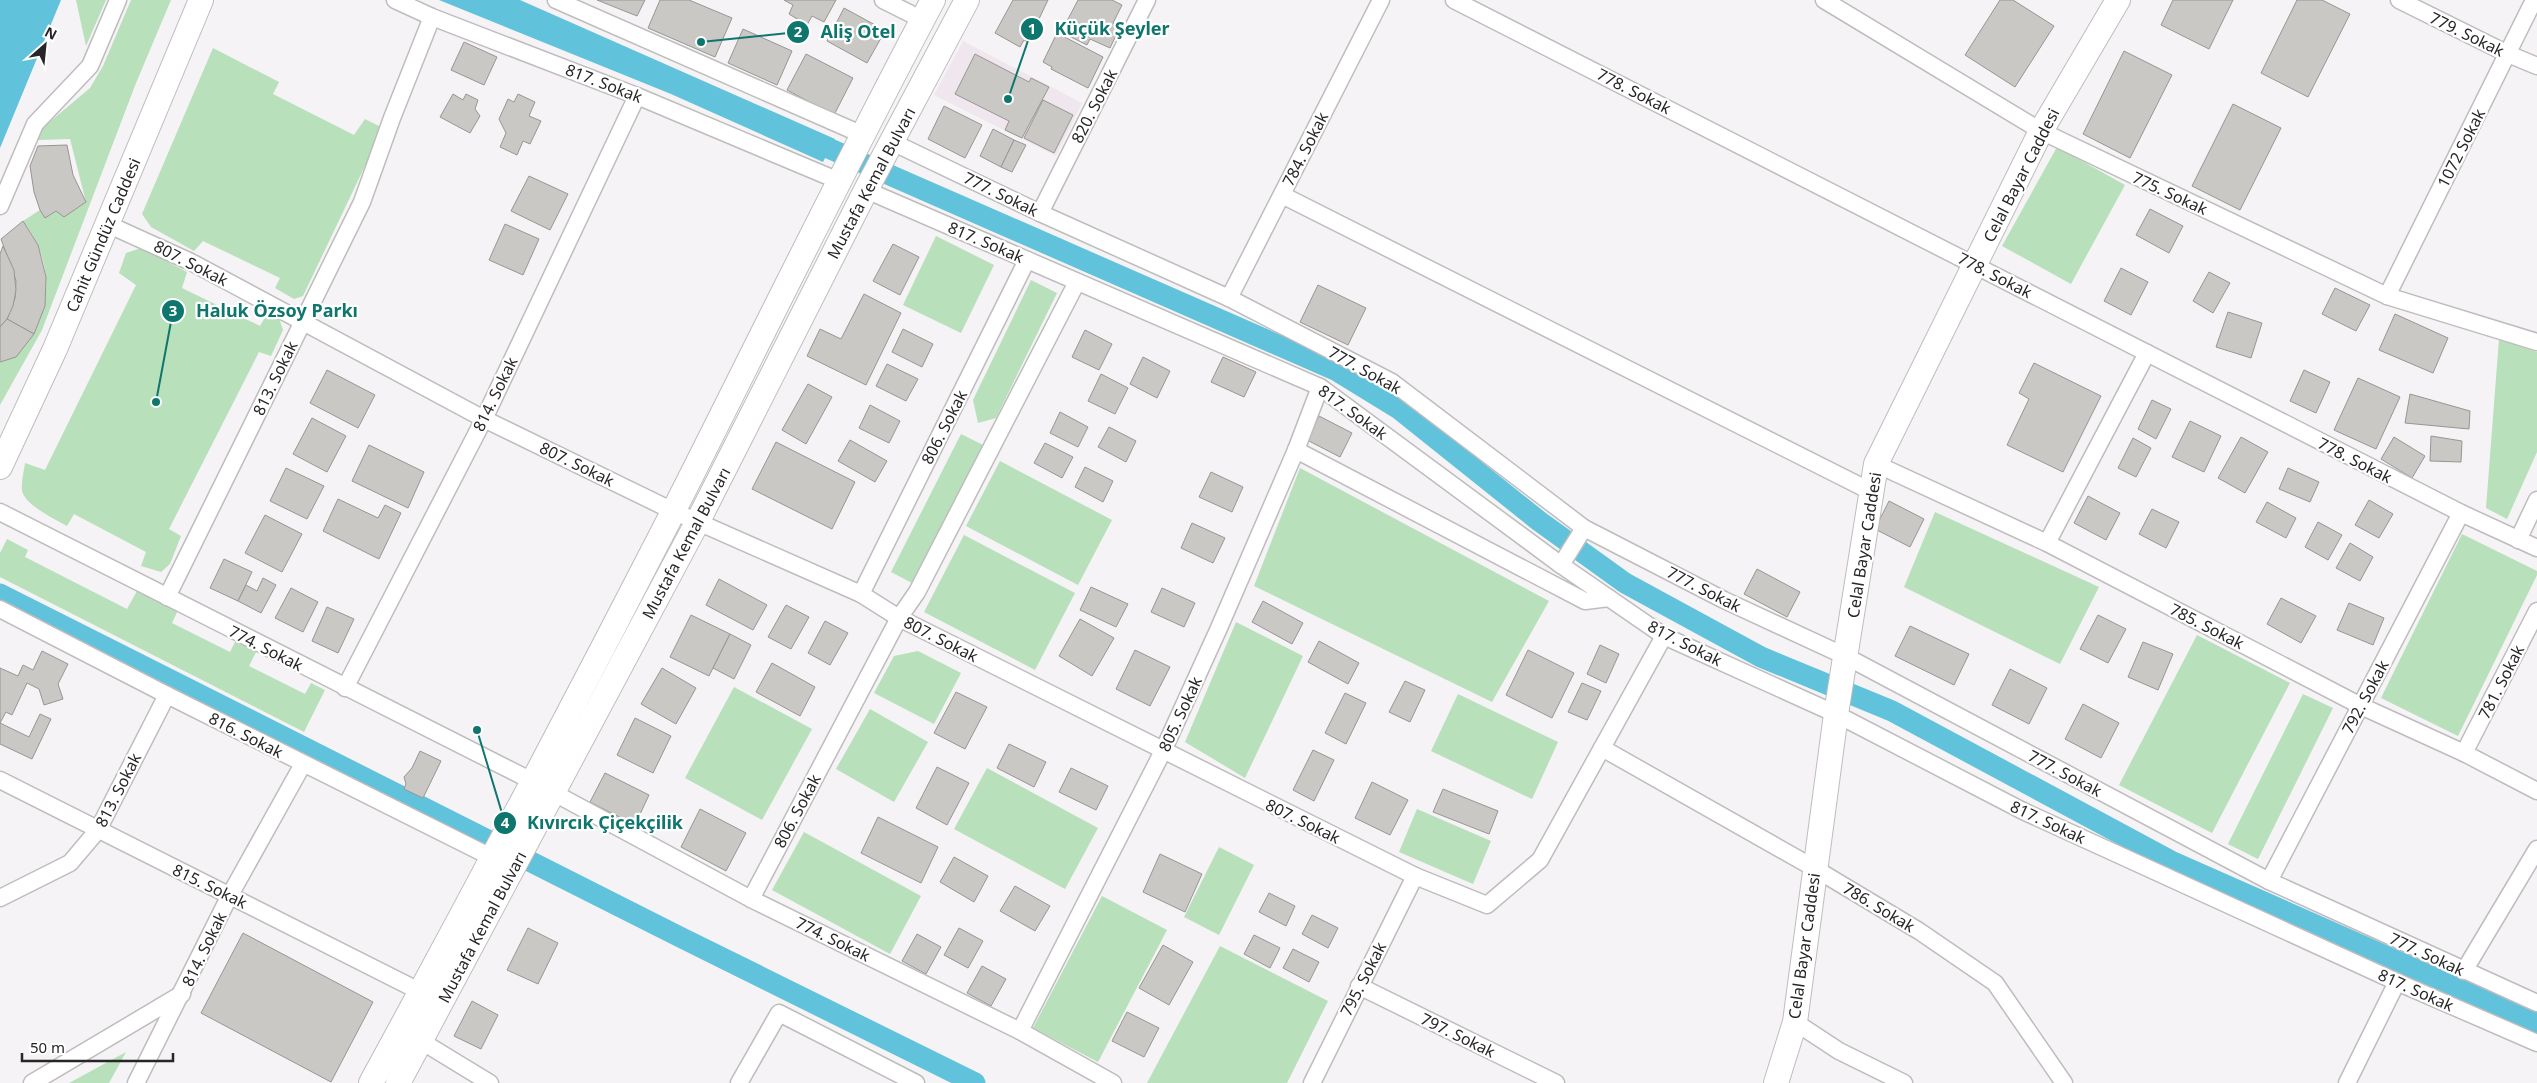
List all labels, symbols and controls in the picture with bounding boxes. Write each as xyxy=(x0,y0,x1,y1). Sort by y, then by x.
street label: 779. Sokak xyxy=(2426,6,2508,62)
callout: Küçük Şeyler xyxy=(1020,12,1180,45)
callout: Aliş Otel xyxy=(785,15,905,48)
text: Küçük Şeyler xyxy=(1054,16,1170,40)
text: 1 xyxy=(1028,18,1036,38)
text: Aliş Otel xyxy=(820,19,896,43)
north arrow xyxy=(20,20,70,70)
text: 2 xyxy=(794,21,803,41)
text: N xyxy=(42,22,61,44)
street label: 817. Sokak xyxy=(563,58,646,108)
street label: 778. Sokak xyxy=(1593,63,1675,119)
street label: 820. Sokak xyxy=(1066,65,1122,147)
street label: Mustafa Kemal Bulvarı xyxy=(822,103,920,263)
street label: Celal Bayar Caddesi xyxy=(1978,104,2064,246)
street label: 1072 Sokak xyxy=(2432,105,2490,191)
street label: 784. Sokak xyxy=(1277,108,1333,190)
street label: Cahit Gündüz Caddesi xyxy=(61,155,145,315)
street label: 777. Sokak xyxy=(960,166,1042,222)
street label: 775. Sokak xyxy=(2129,166,2212,220)
street label: 817. Sokak xyxy=(945,216,1028,268)
street label: 807. Sokak xyxy=(150,235,232,291)
street label: 778. Sokak xyxy=(1954,247,2036,303)
callout: Haluk Özsoy Parkı xyxy=(161,294,368,327)
text: Haluk Özsoy Parkı xyxy=(196,298,358,322)
text: 3 xyxy=(169,300,177,320)
street label: 813. Sokak xyxy=(247,337,303,419)
street label: 777. Sokak xyxy=(1324,341,1406,399)
street label: 814. Sokak xyxy=(467,353,523,435)
street label: 817. Sokak xyxy=(1314,379,1392,445)
street label: 806. Sokak xyxy=(916,386,972,468)
street label: 778. Sokak xyxy=(2314,432,2396,488)
street label: 807. Sokak xyxy=(536,436,618,492)
street label: Mustafa Kemal Bulvarı xyxy=(637,463,735,623)
street label: Celal Bayar Caddesi xyxy=(1842,470,1886,620)
street label: 777. Sokak xyxy=(1663,561,1745,617)
street label: 785. Sokak xyxy=(2166,598,2248,654)
street label: 807. Sokak xyxy=(900,611,982,667)
street label: 817. Sokak xyxy=(1644,615,1726,671)
street label: 774. Sokak xyxy=(225,620,307,676)
street label: 781. Sokak xyxy=(2473,641,2529,723)
street label: 792. Sokak xyxy=(2336,656,2394,738)
street label: 805. Sokak xyxy=(1153,672,1207,755)
street label: 816. Sokak xyxy=(205,707,287,763)
street label: 777. Sokak xyxy=(2024,744,2106,802)
street label: 813. Sokak xyxy=(90,749,146,831)
street label: 806. Sokak xyxy=(768,770,826,852)
street label: 807. Sokak xyxy=(1262,793,1344,849)
street label: 817. Sokak xyxy=(2007,795,2090,849)
callout: Kıvırcık Çiçekçilik xyxy=(492,806,693,839)
text: Kıvırcık Çiçekçilik xyxy=(527,810,684,834)
text: 4 xyxy=(501,812,510,832)
street label: Mustafa Kemal Bulvarı xyxy=(433,847,531,1007)
street label: 815. Sokak xyxy=(169,858,251,914)
street label: Celal Bayar Caddesi xyxy=(1783,871,1825,1021)
street label: 786. Sokak xyxy=(1839,877,1920,937)
street label: 814. Sokak xyxy=(176,908,232,990)
street label: 774. Sokak xyxy=(792,911,874,967)
street label: 777. Sokak xyxy=(2386,927,2469,981)
street label: 795. Sokak xyxy=(1335,938,1391,1020)
street label: 817. Sokak xyxy=(2375,964,2458,1017)
street label: 797. Sokak xyxy=(1417,1007,1499,1063)
scale bar xyxy=(22,1030,174,1062)
text: 50 m xyxy=(30,1037,65,1057)

